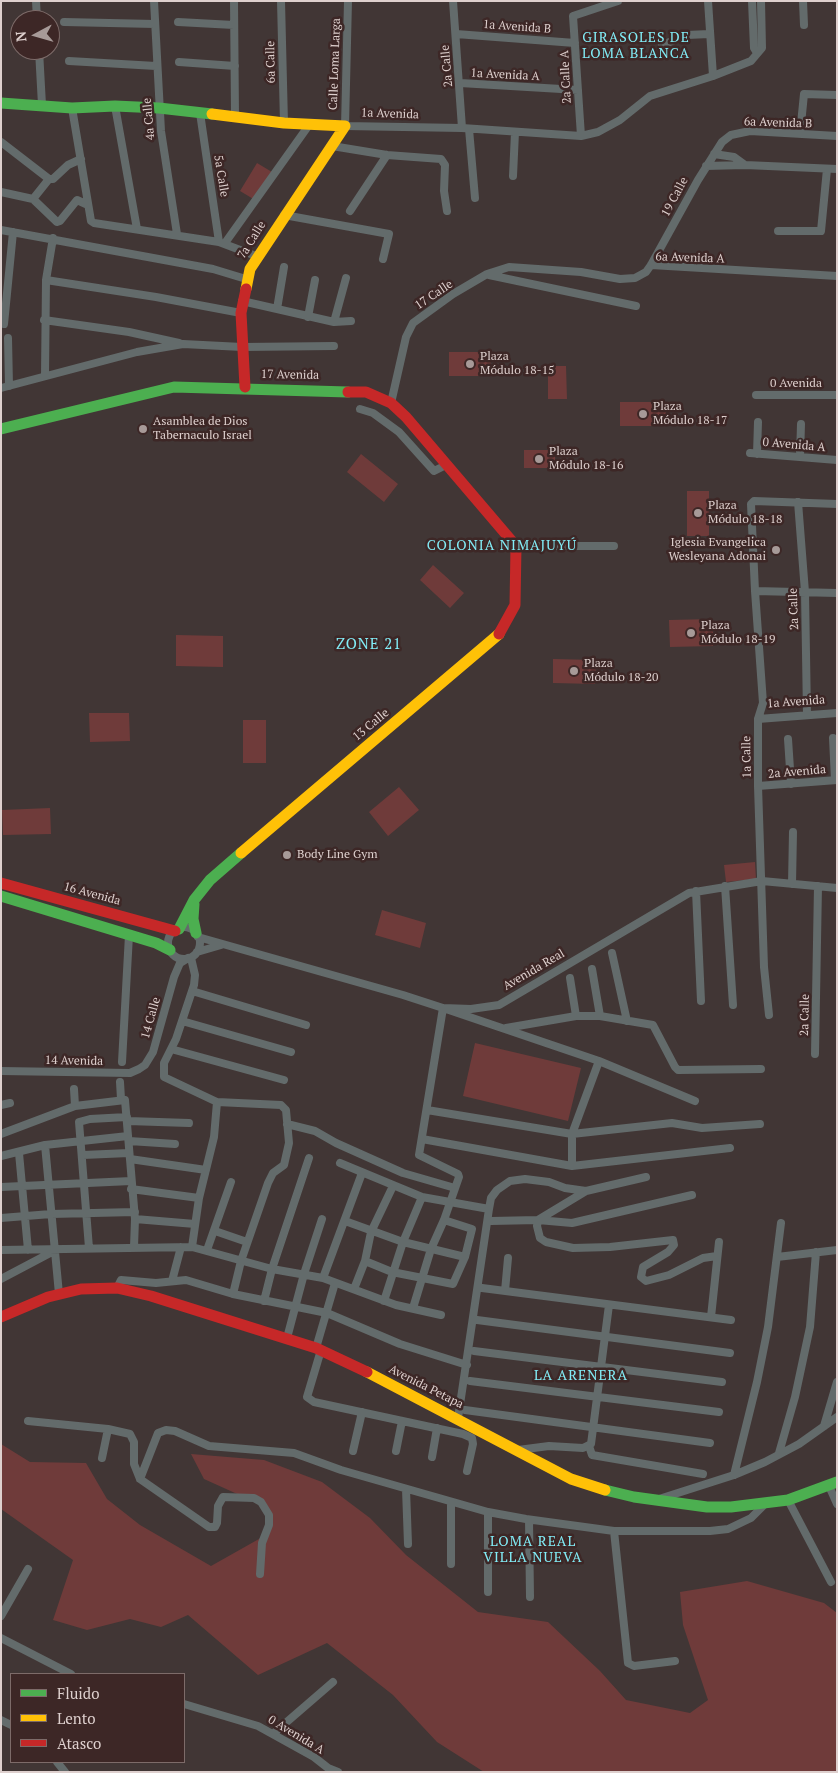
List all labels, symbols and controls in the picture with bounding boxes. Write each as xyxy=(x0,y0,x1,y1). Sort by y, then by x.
north arrow xyxy=(10,10,60,60)
street label: 1a Avenida B xyxy=(482,17,552,37)
street label: Calle Loma Larga xyxy=(326,18,344,110)
text: N xyxy=(11,30,31,43)
district label: GIRASOLES DE LOMA BLANCA xyxy=(581,30,691,62)
street label: 6a Calle xyxy=(263,41,279,83)
street label: 2a Calle xyxy=(438,44,456,88)
street label: 2a Calle A xyxy=(557,50,575,104)
street label: 1a Avenida A xyxy=(470,66,540,84)
street label: 4a Calle xyxy=(140,97,158,141)
street label: 1a Avenida xyxy=(361,106,419,122)
street label: 6a Avenida B xyxy=(744,115,812,131)
street label: 5a Calle xyxy=(211,154,231,198)
street label: 19 Calle xyxy=(659,175,691,219)
street label: 7a Calle xyxy=(235,218,269,262)
street label: 6a Avenida A xyxy=(655,250,725,266)
street label: 17 Calle xyxy=(412,277,456,313)
place label: Plaza Módulo 18-15 xyxy=(480,350,554,378)
marker: Plaza Módulo 18-15 xyxy=(464,358,476,370)
street label: 17 Avenida xyxy=(261,367,319,383)
street label: 0 Avenida xyxy=(770,377,822,391)
place label: Plaza Módulo 18-17 xyxy=(653,400,727,428)
marker: Plaza Módulo 18-17 xyxy=(637,408,649,420)
place label: Asamblea de Dios Tabernaculo Israel xyxy=(153,415,252,443)
marker: Asamblea de Dios Tabernaculo Israel xyxy=(137,423,149,435)
street label: 0 Avenida A xyxy=(762,435,826,455)
place label: Plaza Módulo 18-16 xyxy=(549,445,623,473)
marker: Plaza Módulo 18-16 xyxy=(533,453,545,465)
place label: Plaza Módulo 18-18 xyxy=(708,499,782,527)
marker: Plaza Módulo 18-18 xyxy=(692,507,704,519)
place label: Iglesia Evangelica Wesleyana Adonai xyxy=(668,536,766,564)
district label: COLONIA NIMAJUYÚ xyxy=(425,538,579,554)
marker: Iglesia Evangelica Wesleyana Adonai xyxy=(770,544,782,556)
street label: 2a Calle xyxy=(786,588,802,630)
place label: Plaza Módulo 18-19 xyxy=(701,619,775,647)
marker: Plaza Módulo 18-19 xyxy=(685,627,697,639)
district label: ZONE 21 xyxy=(335,636,403,654)
place label: Plaza Módulo 18-20 xyxy=(584,657,658,685)
marker: Plaza Módulo 18-20 xyxy=(568,665,580,677)
street label: 1a Avenida xyxy=(767,693,825,711)
street label: 13 Calle xyxy=(350,706,392,744)
street label: 1a Calle xyxy=(739,736,755,778)
street label: 2a Avenida xyxy=(767,762,827,782)
place label: Body Line Gym xyxy=(297,848,378,862)
marker: Body Line Gym xyxy=(281,849,293,861)
street label: 16 Avenida xyxy=(62,879,122,909)
street label: Avenida Real xyxy=(501,947,567,993)
street label: 2a Calle xyxy=(797,994,813,1036)
street label: 14 Calle xyxy=(138,995,164,1041)
street label: 14 Avenida xyxy=(45,1053,103,1069)
street label: Avenida Petapa xyxy=(386,1362,466,1412)
district label: LA ARENERA xyxy=(533,1368,629,1384)
district label: LOMA REAL VILLA NUEVA xyxy=(482,1534,584,1566)
legend xyxy=(10,1673,185,1763)
text: Fluido xyxy=(57,1683,99,1703)
text: Lento xyxy=(57,1708,96,1728)
street label: 0 Avenida A xyxy=(265,1713,327,1757)
text: Atasco xyxy=(57,1733,101,1753)

